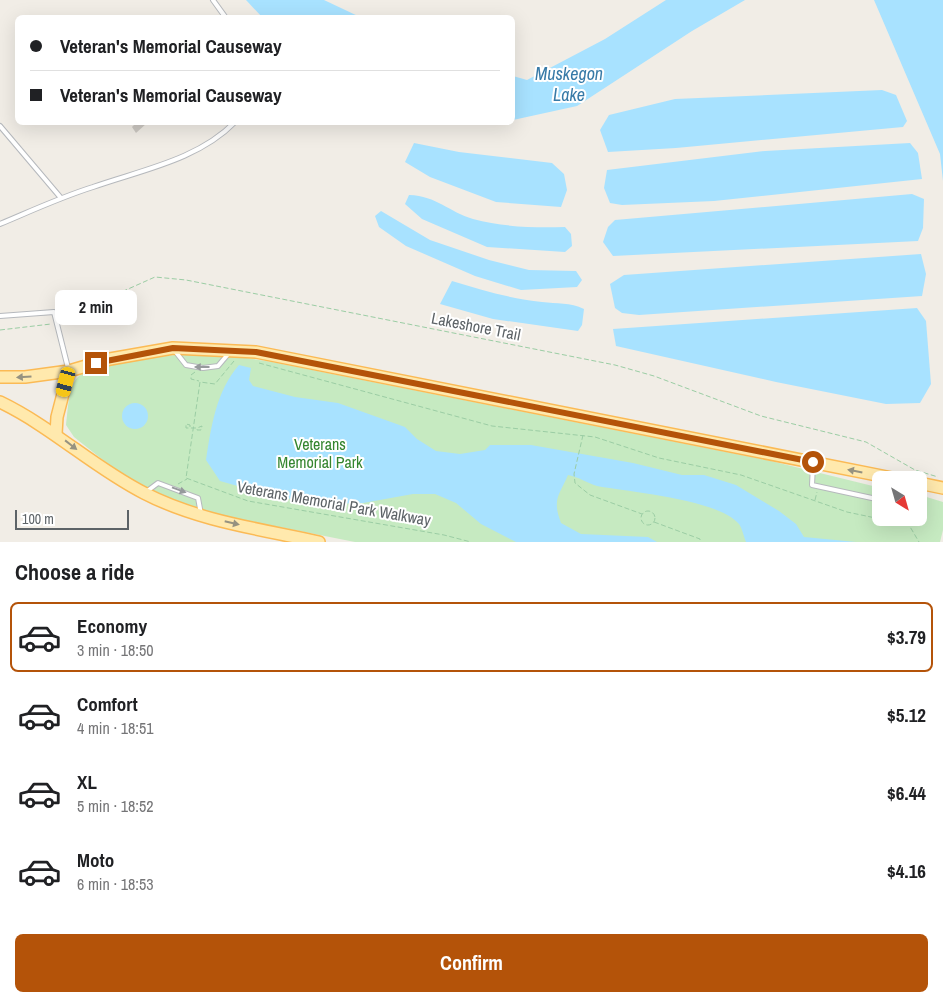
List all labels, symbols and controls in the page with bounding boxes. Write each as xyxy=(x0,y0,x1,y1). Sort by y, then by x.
text: Veteran's Memorial Causeway xyxy=(60,33,282,59)
water label: Muskegon Lake xyxy=(535,61,603,107)
text: Veteran's Memorial Causeway xyxy=(60,82,282,108)
callout: 2 min xyxy=(55,290,137,326)
text: 2 min xyxy=(79,296,113,318)
street label: Lakeshore Trail xyxy=(430,307,523,345)
route end xyxy=(85,352,107,374)
one-way arrow xyxy=(194,363,210,371)
car xyxy=(54,366,77,398)
one-way arrow xyxy=(16,373,32,381)
park label: Veterans Memorial Park xyxy=(277,433,363,473)
one-way arrow xyxy=(64,440,77,451)
route start xyxy=(802,451,824,473)
one-way arrow xyxy=(846,466,862,474)
north arrow xyxy=(872,471,928,526)
map controls xyxy=(872,471,927,526)
street label: Veterans Memorial Park Walkway xyxy=(235,475,433,531)
one-way arrow xyxy=(172,486,187,494)
scale bar xyxy=(15,507,129,530)
text: 100 m xyxy=(22,510,54,528)
one-way arrow xyxy=(224,519,239,527)
text: Choose a ride xyxy=(15,557,134,587)
text: Economy xyxy=(77,613,147,639)
icon: car xyxy=(17,615,62,660)
text: $3.79 xyxy=(887,624,926,650)
text: 3 min · 18:50 xyxy=(77,639,154,661)
text: Comfort xyxy=(77,691,138,717)
icon: car xyxy=(17,693,62,738)
text: $5.12 xyxy=(887,702,926,728)
text: 4 min · 18:51 xyxy=(77,717,154,739)
text: XL xyxy=(77,769,97,795)
icon: car xyxy=(17,771,62,816)
text: $6.44 xyxy=(887,780,926,806)
text: 5 min · 18:52 xyxy=(77,795,154,817)
text: Moto xyxy=(77,847,114,873)
icon: car xyxy=(17,849,62,894)
text: $4.16 xyxy=(887,858,926,884)
text: 6 min · 18:53 xyxy=(77,873,154,895)
button: Confirm xyxy=(15,934,928,992)

